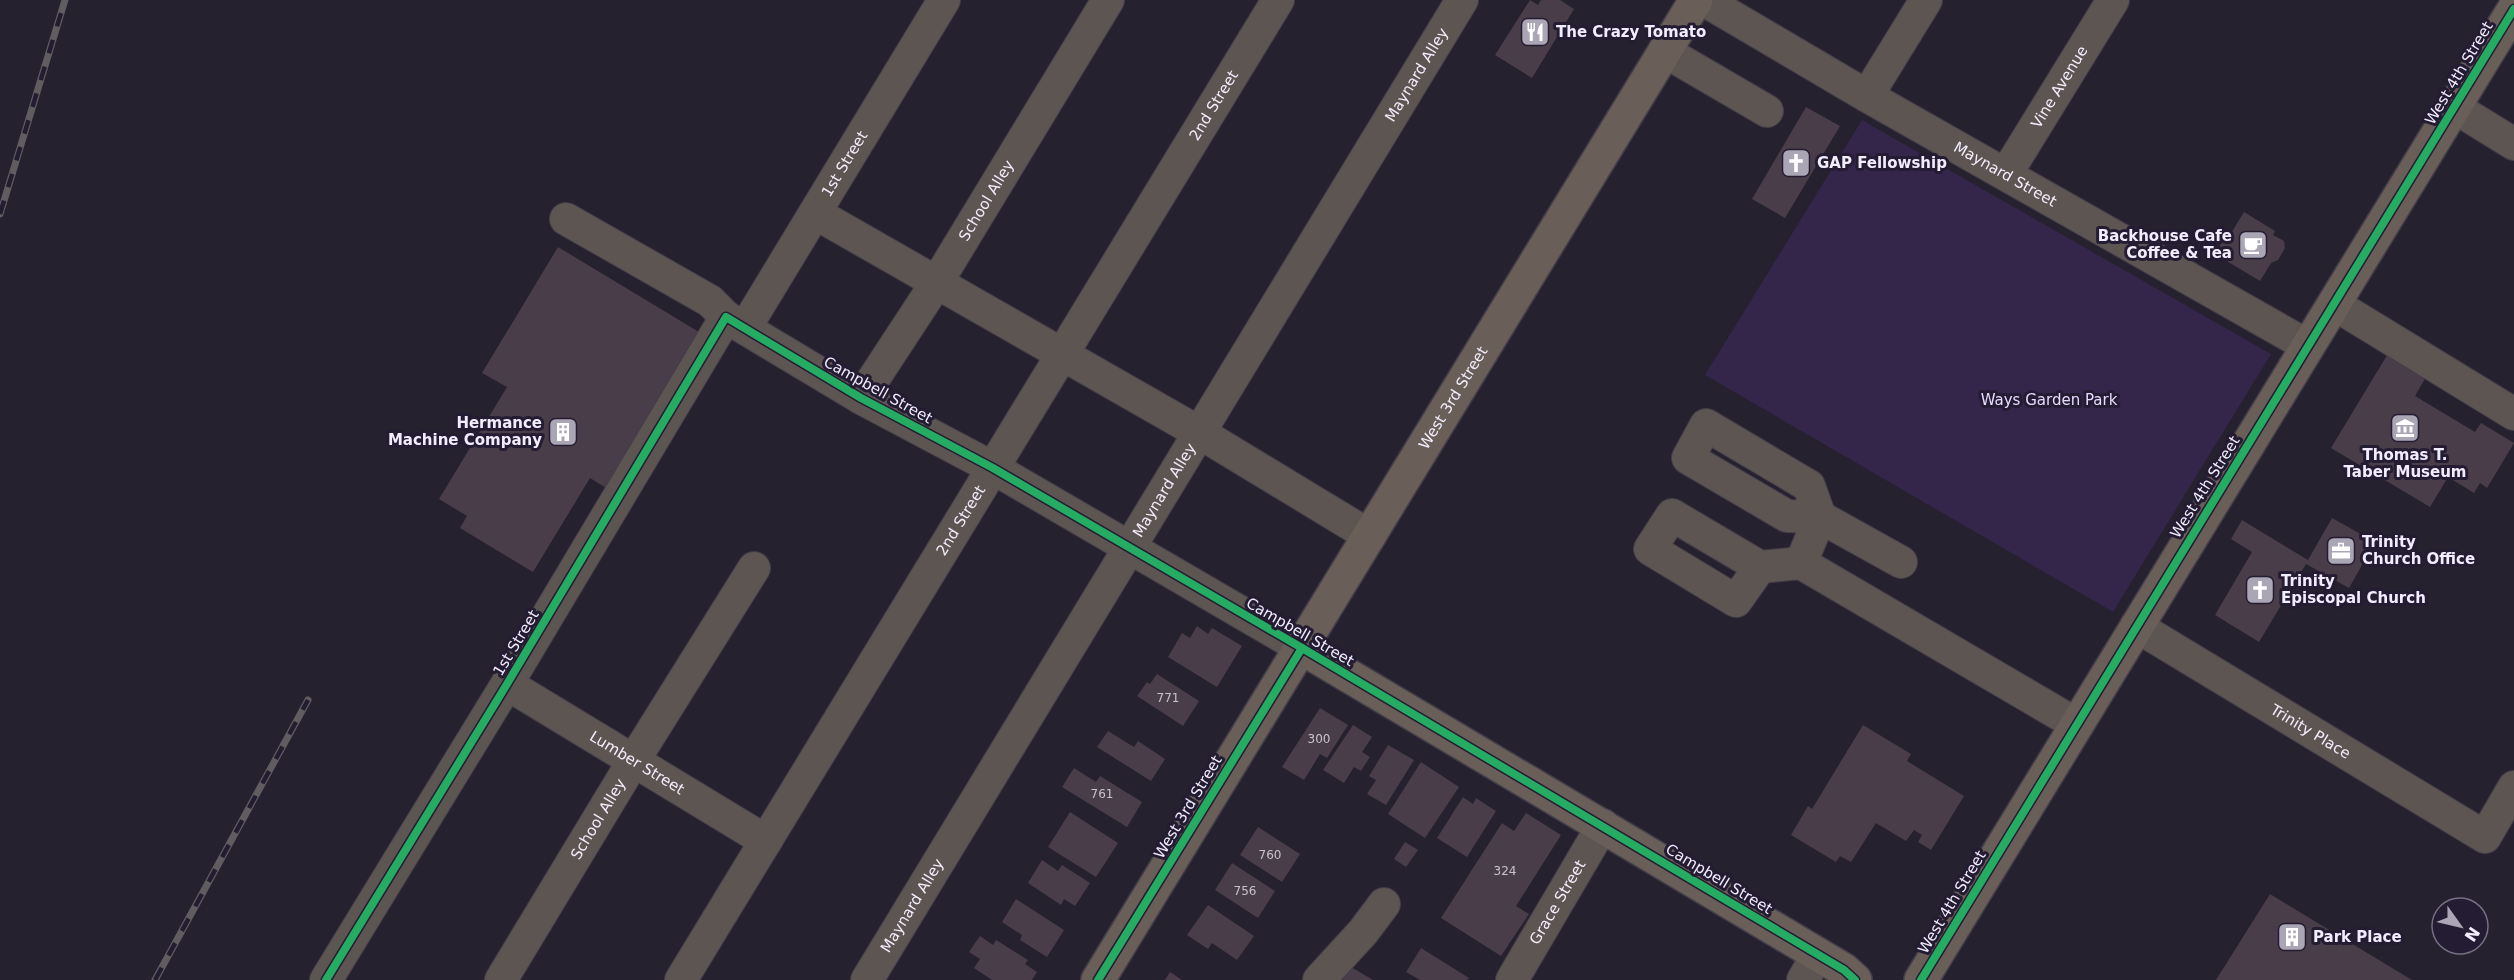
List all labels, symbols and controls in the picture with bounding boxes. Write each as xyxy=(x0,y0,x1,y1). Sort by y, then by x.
restaurant icon: The Crazy Tomato xyxy=(1519,16,1551,48)
street label: West 4th Street xyxy=(2421,18,2497,128)
place label: The Crazy Tomato xyxy=(1556,23,1706,41)
street label: Maynard Alley xyxy=(1381,24,1452,125)
street label: Vine Avenue xyxy=(2027,43,2092,132)
street label: 2nd Street xyxy=(1186,67,1242,144)
street label: 1st Street xyxy=(818,128,871,200)
street label: Maynard Street xyxy=(1950,138,2060,211)
church icon: GAP Fellowship xyxy=(1780,147,1812,179)
place label: GAP Fellowship xyxy=(1817,154,1947,172)
street label: School Alley xyxy=(955,157,1018,244)
place label: Backhouse Cafe Coffee & Tea xyxy=(2098,227,2232,262)
cafe icon: Backhouse Cafe Coffee & Tea xyxy=(2237,229,2269,261)
street label: West 3rd Street xyxy=(1415,343,1491,452)
street label: Campbell Street xyxy=(821,353,935,427)
park label: Ways Garden Park xyxy=(1981,391,2118,409)
museum icon: Thomas T. Taber Museum xyxy=(2389,412,2421,444)
place label: Hermance Machine Company xyxy=(388,414,542,449)
building icon: Hermance Machine Company xyxy=(547,416,579,448)
street label: West 4th Street xyxy=(2166,433,2244,541)
street label: Maynard Alley xyxy=(1129,440,1200,540)
place label: Thomas T. Taber Museum xyxy=(2344,446,2466,481)
street label: 2nd Street xyxy=(933,482,989,559)
place label: Trinity Church Office xyxy=(2362,533,2475,568)
office icon: Trinity Church Office xyxy=(2325,535,2357,567)
place label: Trinity Episcopal Church xyxy=(2281,572,2426,607)
church icon: Trinity Episcopal Church xyxy=(2244,574,2276,606)
street label: Campbell Street xyxy=(1243,594,1357,670)
street label: 1st Street xyxy=(489,607,543,679)
house number: 771 xyxy=(1157,691,1179,705)
street label: Trinity Place xyxy=(2266,700,2354,763)
street label: Lumber Street xyxy=(586,727,688,798)
house number: 300 xyxy=(1308,732,1330,746)
street label: West 3rd Street xyxy=(1150,752,1226,862)
street label: School Alley xyxy=(567,775,630,863)
house number: 761 xyxy=(1091,787,1113,801)
street label: Campbell Street xyxy=(1662,840,1776,918)
street label: West 4th Street xyxy=(1914,847,1990,957)
house number: 760 xyxy=(1259,848,1281,862)
street label: Maynard Alley xyxy=(877,855,948,956)
street label: Grace Street xyxy=(1526,857,1589,948)
house number: 324 xyxy=(1494,864,1516,878)
house number: 756 xyxy=(1234,884,1256,898)
north arrow xyxy=(2430,896,2490,956)
building icon: Park Place xyxy=(2276,921,2308,953)
text: N xyxy=(2460,923,2484,945)
place label: Park Place xyxy=(2313,928,2402,946)

